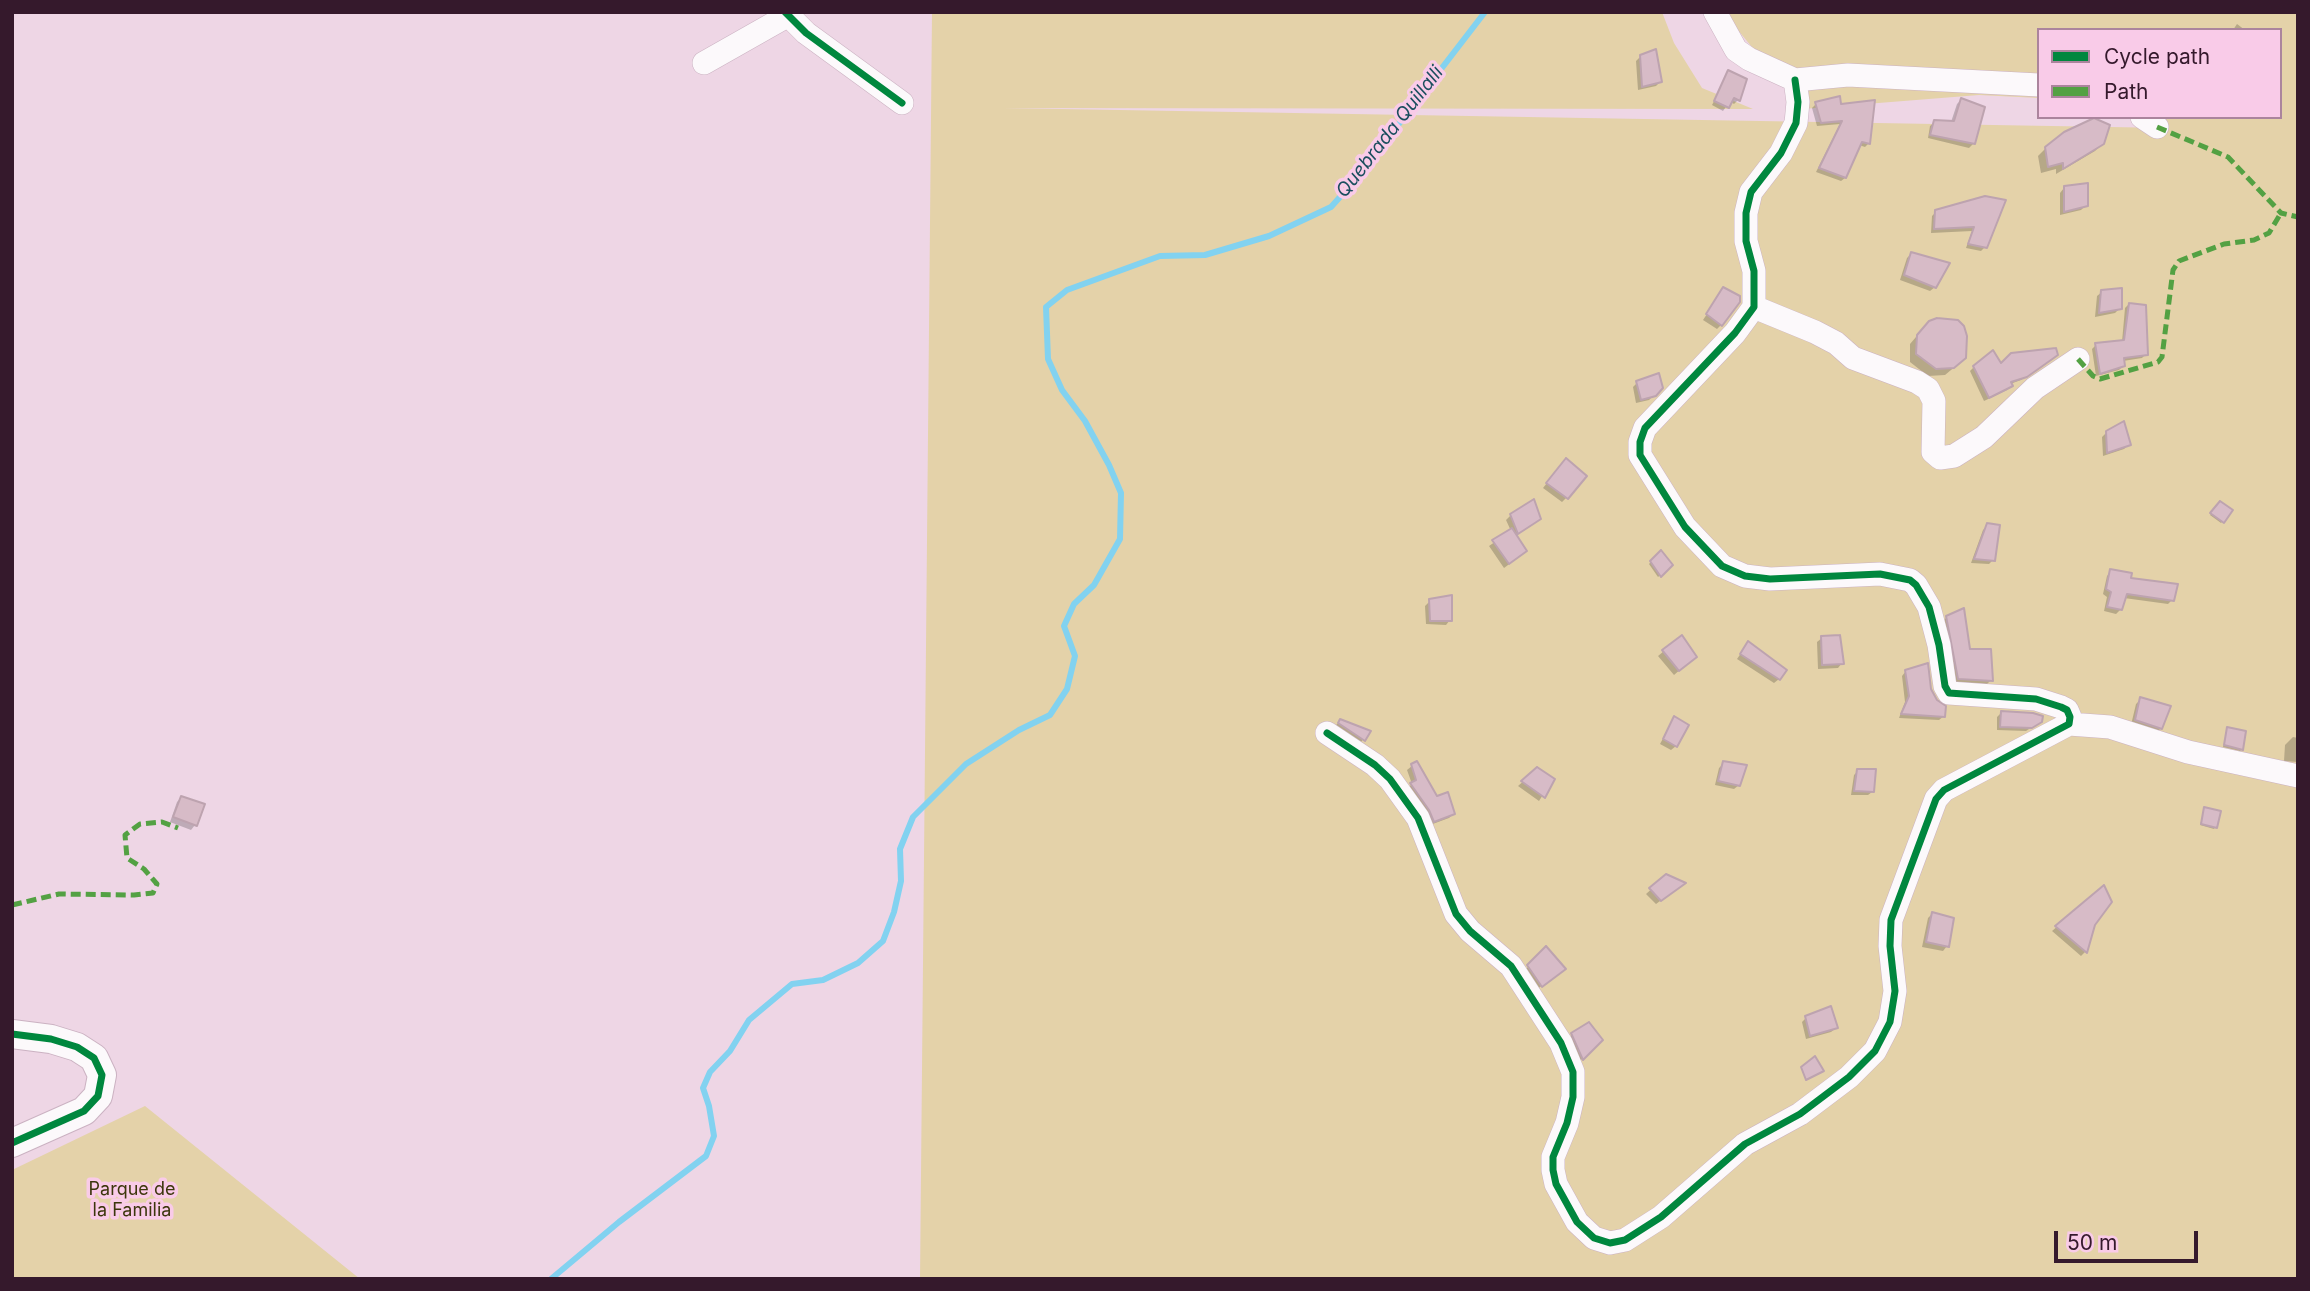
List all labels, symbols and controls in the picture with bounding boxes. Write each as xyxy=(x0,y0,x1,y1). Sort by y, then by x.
legend xyxy=(2037,28,2282,119)
text: Cycle path xyxy=(2104,44,2210,69)
water label: Quebrada Quillalli xyxy=(1332,62,1448,202)
text: Path xyxy=(2104,79,2149,104)
park label: Parque de la Familia xyxy=(89,1179,175,1222)
scale bar xyxy=(2058,1218,2202,1262)
text: 50 m xyxy=(2067,1230,2117,1255)

